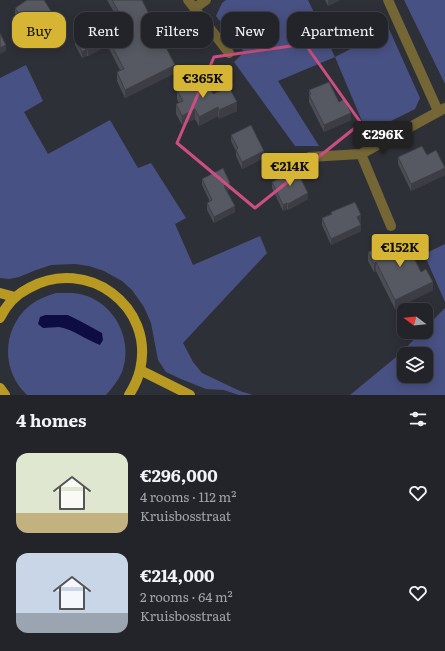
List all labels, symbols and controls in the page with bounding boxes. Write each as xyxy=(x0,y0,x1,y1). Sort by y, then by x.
chip: Buy xyxy=(12,12,66,48)
chip: Rent xyxy=(74,12,133,48)
chip: Filters xyxy=(141,12,213,48)
chip: New xyxy=(221,12,279,48)
chip: Apartment xyxy=(287,12,388,48)
pin: €365K xyxy=(175,65,231,99)
text: €365K xyxy=(182,68,224,87)
pin: €296K xyxy=(355,121,411,155)
text: €296K xyxy=(362,124,404,143)
pin: €214K xyxy=(262,153,318,187)
text: €214K xyxy=(271,156,309,175)
pin: €152K xyxy=(372,234,428,268)
text: €152K xyxy=(381,237,419,256)
north arrow xyxy=(397,303,433,339)
map controls xyxy=(397,303,433,383)
button: layers xyxy=(397,347,433,383)
text: 4 homes xyxy=(16,407,87,432)
icon: filters xyxy=(407,408,429,430)
text: €296,000 xyxy=(140,462,218,487)
icon: home xyxy=(48,469,96,517)
icon: heart xyxy=(407,482,429,504)
text: 4 rooms · 112 m² xyxy=(140,487,236,506)
text: Kruisbosstraat xyxy=(140,506,231,525)
text: €214,000 xyxy=(140,562,215,587)
icon: home xyxy=(48,569,96,617)
icon: heart xyxy=(407,582,429,604)
text: 2 rooms · 64 m² xyxy=(140,587,233,606)
text: Kruisbosstraat xyxy=(140,606,231,625)

